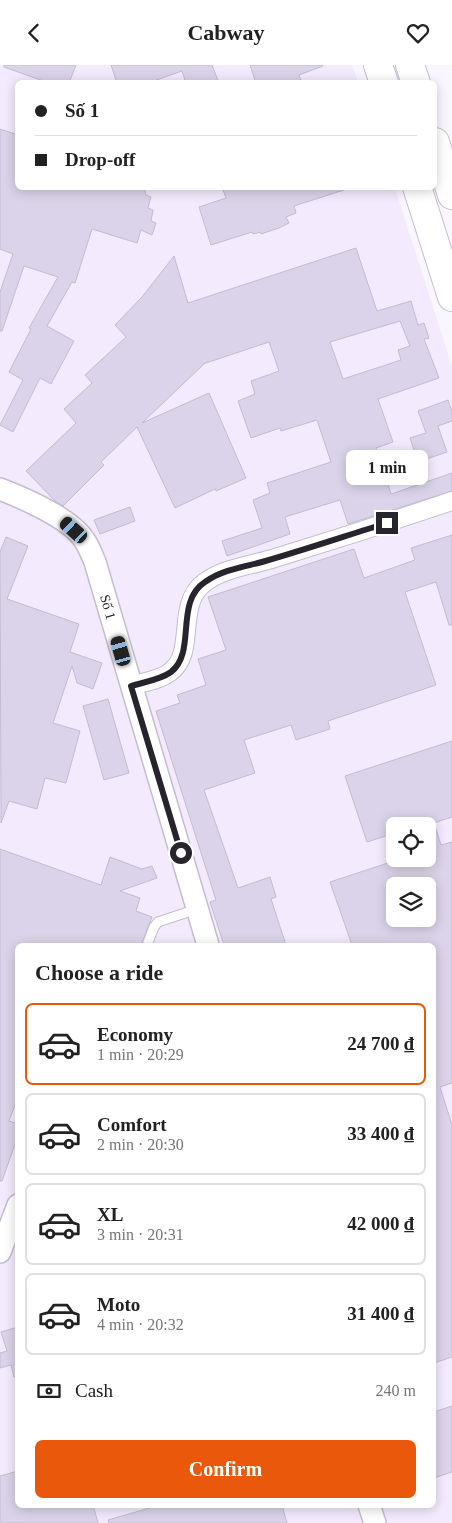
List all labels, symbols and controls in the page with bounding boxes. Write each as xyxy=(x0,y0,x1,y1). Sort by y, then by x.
icon: back xyxy=(20,19,48,47)
icon: heart xyxy=(404,19,432,47)
text: Cabway xyxy=(187,20,265,45)
text: Số 1 xyxy=(65,100,99,121)
text: Drop-off xyxy=(65,149,135,170)
callout: 1 min xyxy=(346,451,428,485)
text: 1 min xyxy=(368,459,406,476)
route end xyxy=(376,512,398,534)
car xyxy=(57,514,90,546)
street label: Số 1 xyxy=(97,593,119,621)
car xyxy=(109,635,132,667)
map controls xyxy=(386,817,436,927)
button: locate xyxy=(386,817,436,867)
route start xyxy=(170,842,192,864)
button: layers xyxy=(386,877,436,927)
text: Choose a ride xyxy=(35,960,163,985)
icon: car xyxy=(37,1022,82,1067)
text: Economy xyxy=(97,1024,173,1045)
text: 24 700 ₫ xyxy=(347,1033,414,1054)
text: 1 min · 20:29 xyxy=(97,1046,184,1063)
icon: car xyxy=(37,1112,82,1157)
text: Comfort xyxy=(97,1114,167,1135)
text: 33 400 ₫ xyxy=(347,1123,414,1144)
text: 2 min · 20:30 xyxy=(97,1136,184,1153)
icon: car xyxy=(37,1202,82,1247)
text: XL xyxy=(97,1204,123,1225)
text: 42 000 ₫ xyxy=(347,1213,414,1234)
text: 3 min · 20:31 xyxy=(97,1226,184,1243)
icon: car xyxy=(37,1292,82,1337)
text: Moto xyxy=(97,1294,140,1315)
text: 31 400 ₫ xyxy=(347,1303,414,1324)
text: 4 min · 20:32 xyxy=(97,1316,184,1333)
icon: cash xyxy=(35,1377,63,1405)
text: Cash xyxy=(75,1380,113,1401)
text: 240 m xyxy=(376,1382,416,1399)
button: Confirm xyxy=(35,1440,416,1498)

